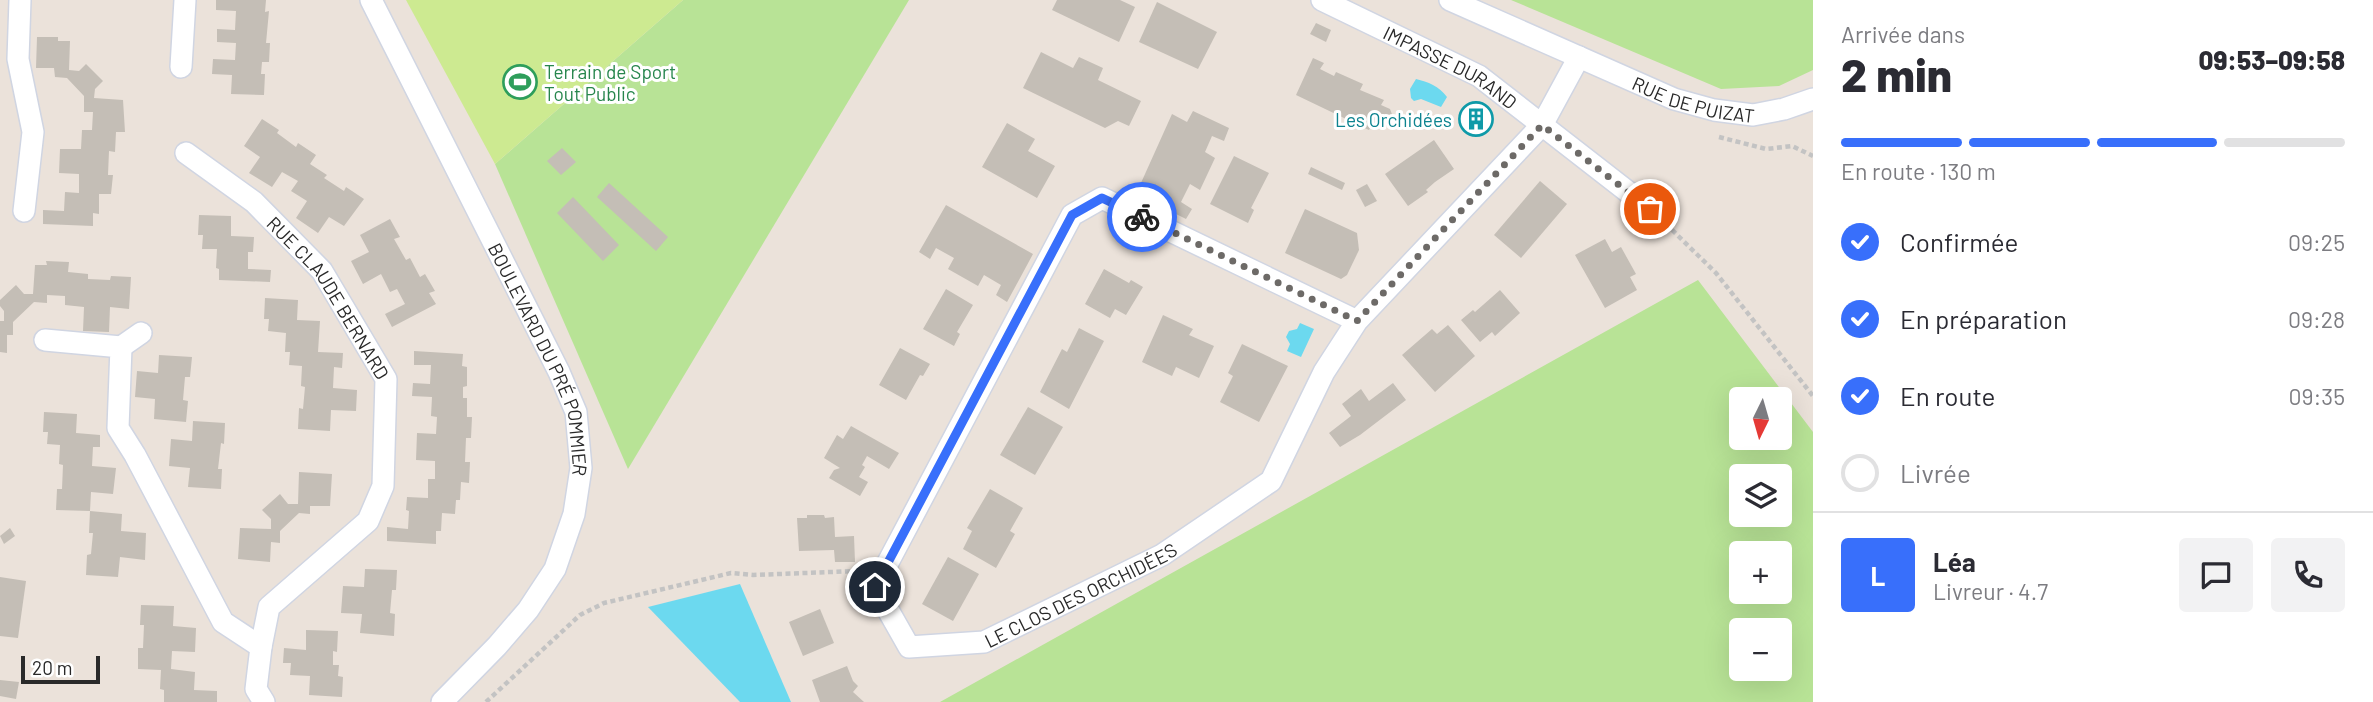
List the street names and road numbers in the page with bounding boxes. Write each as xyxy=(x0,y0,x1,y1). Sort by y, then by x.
street label: IMPASSE DURAND xyxy=(1380,20,1522,113)
street label: RUE DE PUIZAT xyxy=(1629,71,1756,127)
street label: RUE CLAUDE BERNARD xyxy=(263,211,395,383)
street label: BOULEVARD DU PRÉ POMMIER xyxy=(484,239,593,478)
street label: LE CLOS DES ORCHIDÉES xyxy=(980,537,1181,652)

